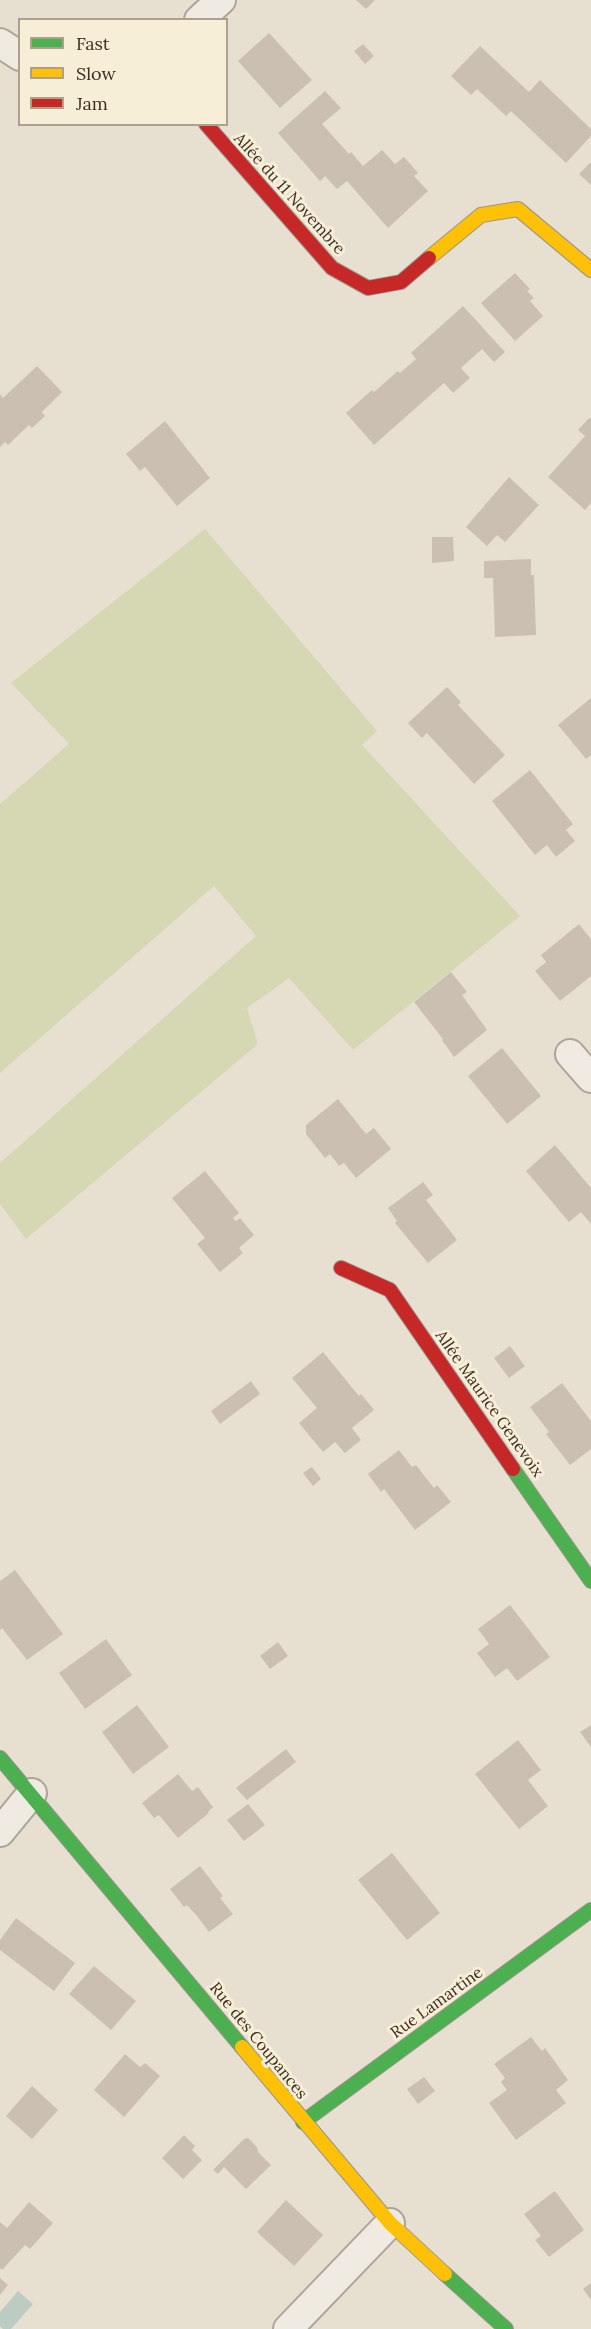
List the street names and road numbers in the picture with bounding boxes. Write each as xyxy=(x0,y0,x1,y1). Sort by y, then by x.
street label: Allée du 11 Novembre xyxy=(230,129,348,259)
street label: Allée Maurice Genevoix xyxy=(431,1327,547,1481)
street label: Rue Lamartine xyxy=(387,1963,487,2043)
street label: Rue des Coupances xyxy=(205,1979,311,2103)

